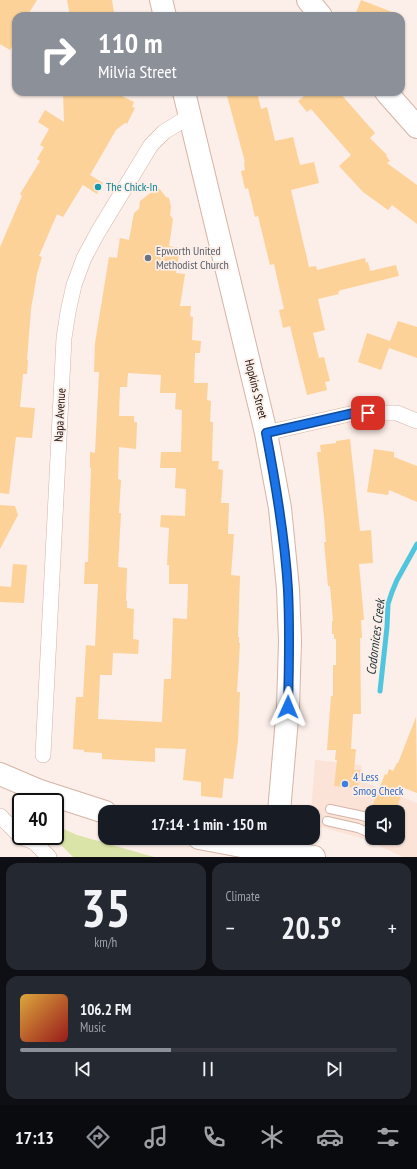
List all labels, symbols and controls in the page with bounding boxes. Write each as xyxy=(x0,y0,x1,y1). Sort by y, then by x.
text: 110 m xyxy=(98,24,162,61)
icon: right xyxy=(32,28,84,80)
text: Milvia Street xyxy=(98,60,177,83)
place label: The Chick-In xyxy=(106,179,158,194)
marker: The Chick-In xyxy=(93,182,103,192)
place label: Epworth United Methodist Church xyxy=(156,243,229,272)
marker: Epworth United Methodist Church xyxy=(143,253,153,263)
street label: Hopkins Street xyxy=(242,358,271,421)
street label: Napa Avenue xyxy=(51,388,68,442)
pin xyxy=(351,396,385,430)
icon: arrive xyxy=(357,402,379,424)
water label: Codornices Creek xyxy=(362,596,389,676)
position arrow xyxy=(267,686,309,728)
place label: 4 Less Smog Check xyxy=(353,769,404,798)
marker: 4 Less Smog Check xyxy=(340,779,350,789)
speed limit sign: 40 xyxy=(12,793,64,845)
map controls xyxy=(365,805,405,845)
button: sound xyxy=(365,805,405,845)
text: 17:14 · 1 min · 150 m xyxy=(151,815,267,834)
text: 35 xyxy=(81,874,131,941)
text: Climate xyxy=(226,888,260,905)
text: 20.5° xyxy=(281,908,341,947)
text: − xyxy=(226,914,235,942)
text: + xyxy=(388,914,397,942)
text: km/h xyxy=(94,934,117,951)
text: 106.2 FM xyxy=(80,1000,131,1019)
text: Music xyxy=(80,1019,106,1036)
icon: previous xyxy=(72,1058,94,1080)
icon: pause xyxy=(197,1058,219,1080)
icon: next xyxy=(323,1058,345,1080)
icon: directions xyxy=(84,1123,112,1151)
icon: music xyxy=(142,1123,170,1151)
icon: phone xyxy=(200,1123,228,1151)
icon: climate xyxy=(258,1123,286,1151)
icon: car xyxy=(316,1123,344,1151)
icon: filters xyxy=(374,1123,402,1151)
text: 17:13 xyxy=(15,1126,54,1149)

